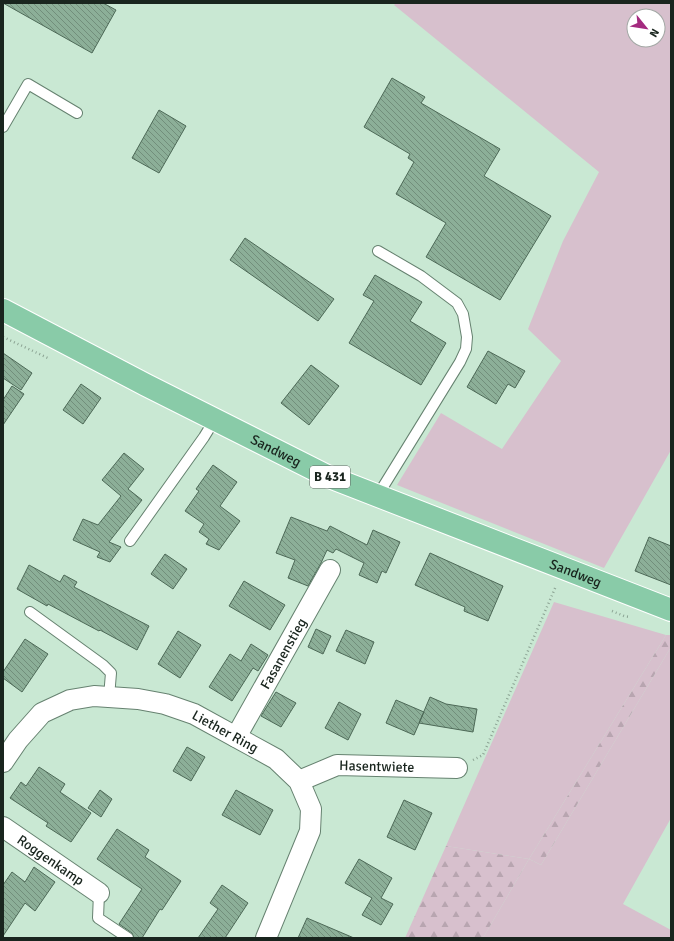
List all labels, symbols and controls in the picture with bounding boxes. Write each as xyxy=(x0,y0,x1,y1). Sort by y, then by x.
north arrow xyxy=(626,8,666,48)
text: N xyxy=(647,26,662,39)
street label: Sandweg xyxy=(248,431,304,470)
road number: B 431 xyxy=(310,466,350,488)
street label: Sandweg xyxy=(547,555,604,591)
street label: Fasanenstieg xyxy=(256,615,310,692)
street label: Liether Ring xyxy=(189,706,261,756)
street label: Hasentwiete xyxy=(339,757,415,775)
street label: Roggenkamp xyxy=(14,831,88,889)

